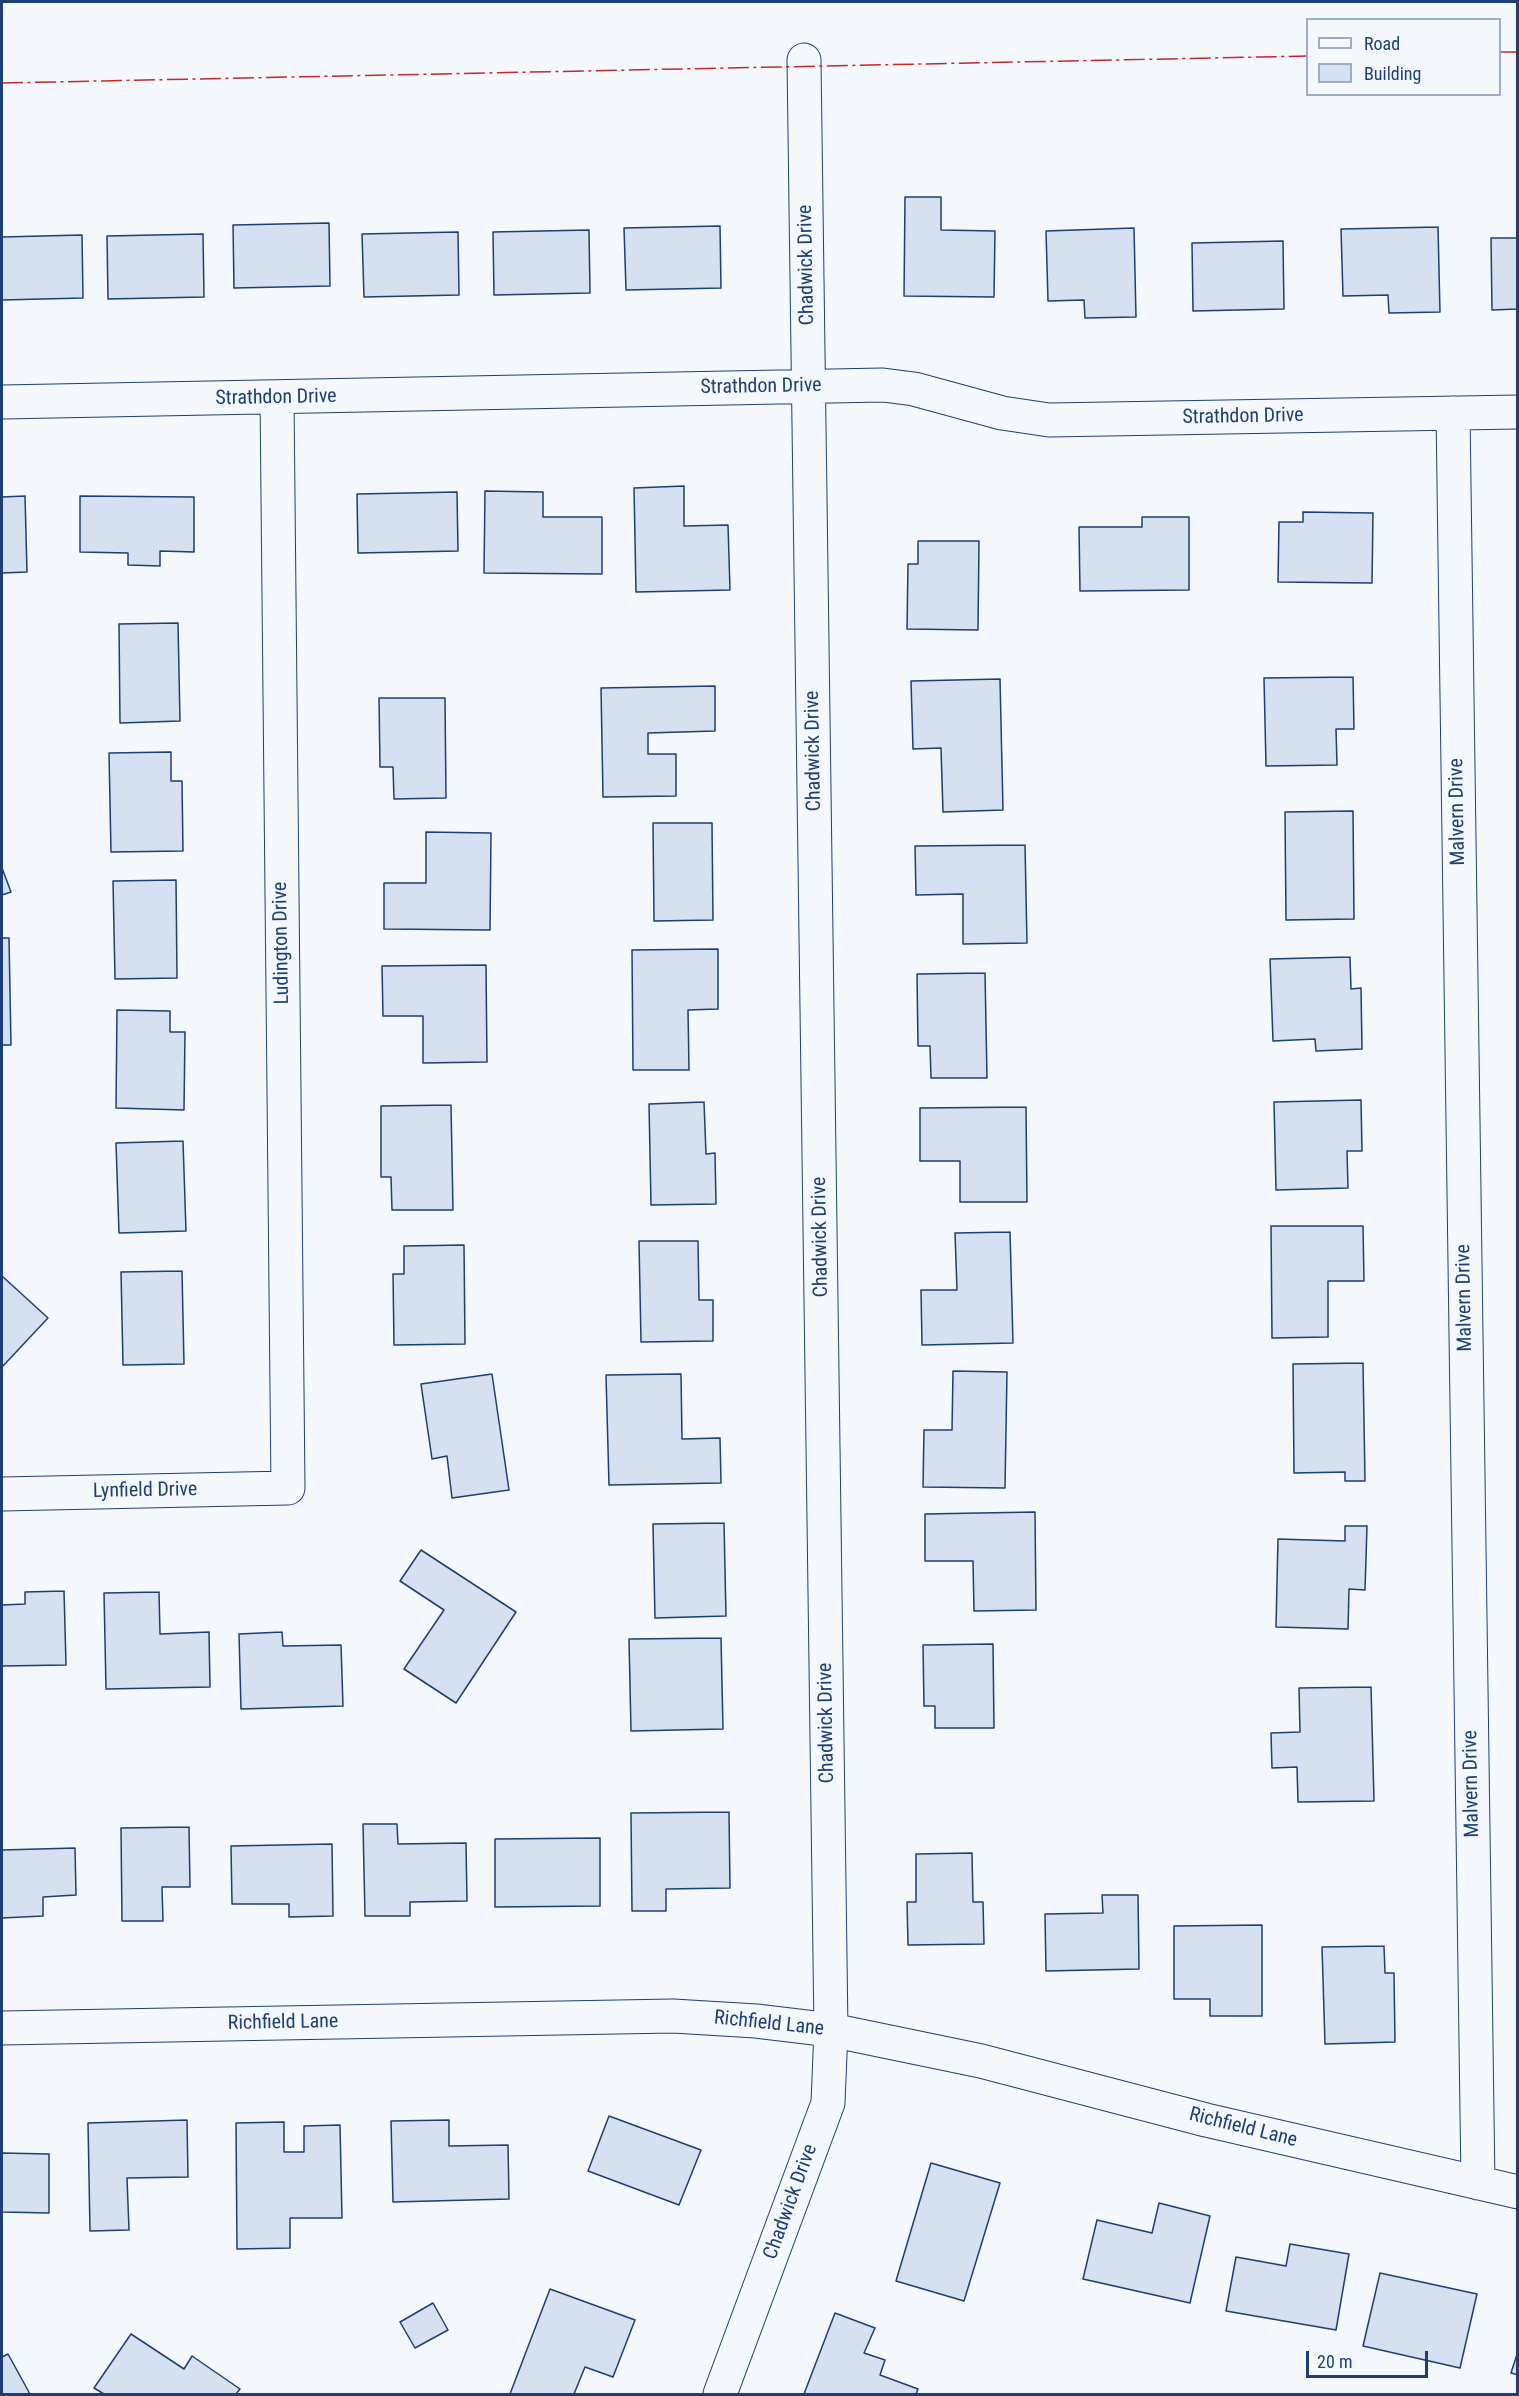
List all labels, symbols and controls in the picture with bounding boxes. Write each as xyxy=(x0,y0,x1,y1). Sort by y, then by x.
legend xyxy=(1306,18,1501,96)
text: Road xyxy=(1364,33,1400,54)
text: Building xyxy=(1364,63,1421,84)
street label: Chadwick Drive xyxy=(794,204,820,326)
street label: Strathdon Drive xyxy=(700,374,822,400)
street label: Strathdon Drive xyxy=(215,385,337,411)
street label: Strathdon Drive xyxy=(1182,404,1304,430)
street label: Chadwick Drive xyxy=(801,690,827,812)
street label: Malvern Drive xyxy=(1445,758,1471,866)
street label: Ludington Drive xyxy=(269,881,295,1005)
street label: Chadwick Drive xyxy=(808,1176,834,1298)
street label: Malvern Drive xyxy=(1452,1244,1478,1352)
street label: Lynfield Drive xyxy=(93,1478,197,1504)
street label: Chadwick Drive xyxy=(814,1662,840,1784)
street label: Malvern Drive xyxy=(1459,1730,1485,1838)
street label: Richfield Lane xyxy=(713,2006,825,2042)
street label: Richfield Lane xyxy=(228,2010,338,2036)
street label: Richfield Lane xyxy=(1186,2103,1300,2153)
street label: Chadwick Drive xyxy=(759,2141,823,2263)
scale bar xyxy=(1309,2339,1430,2377)
text: 20 m xyxy=(1317,2351,1352,2372)

